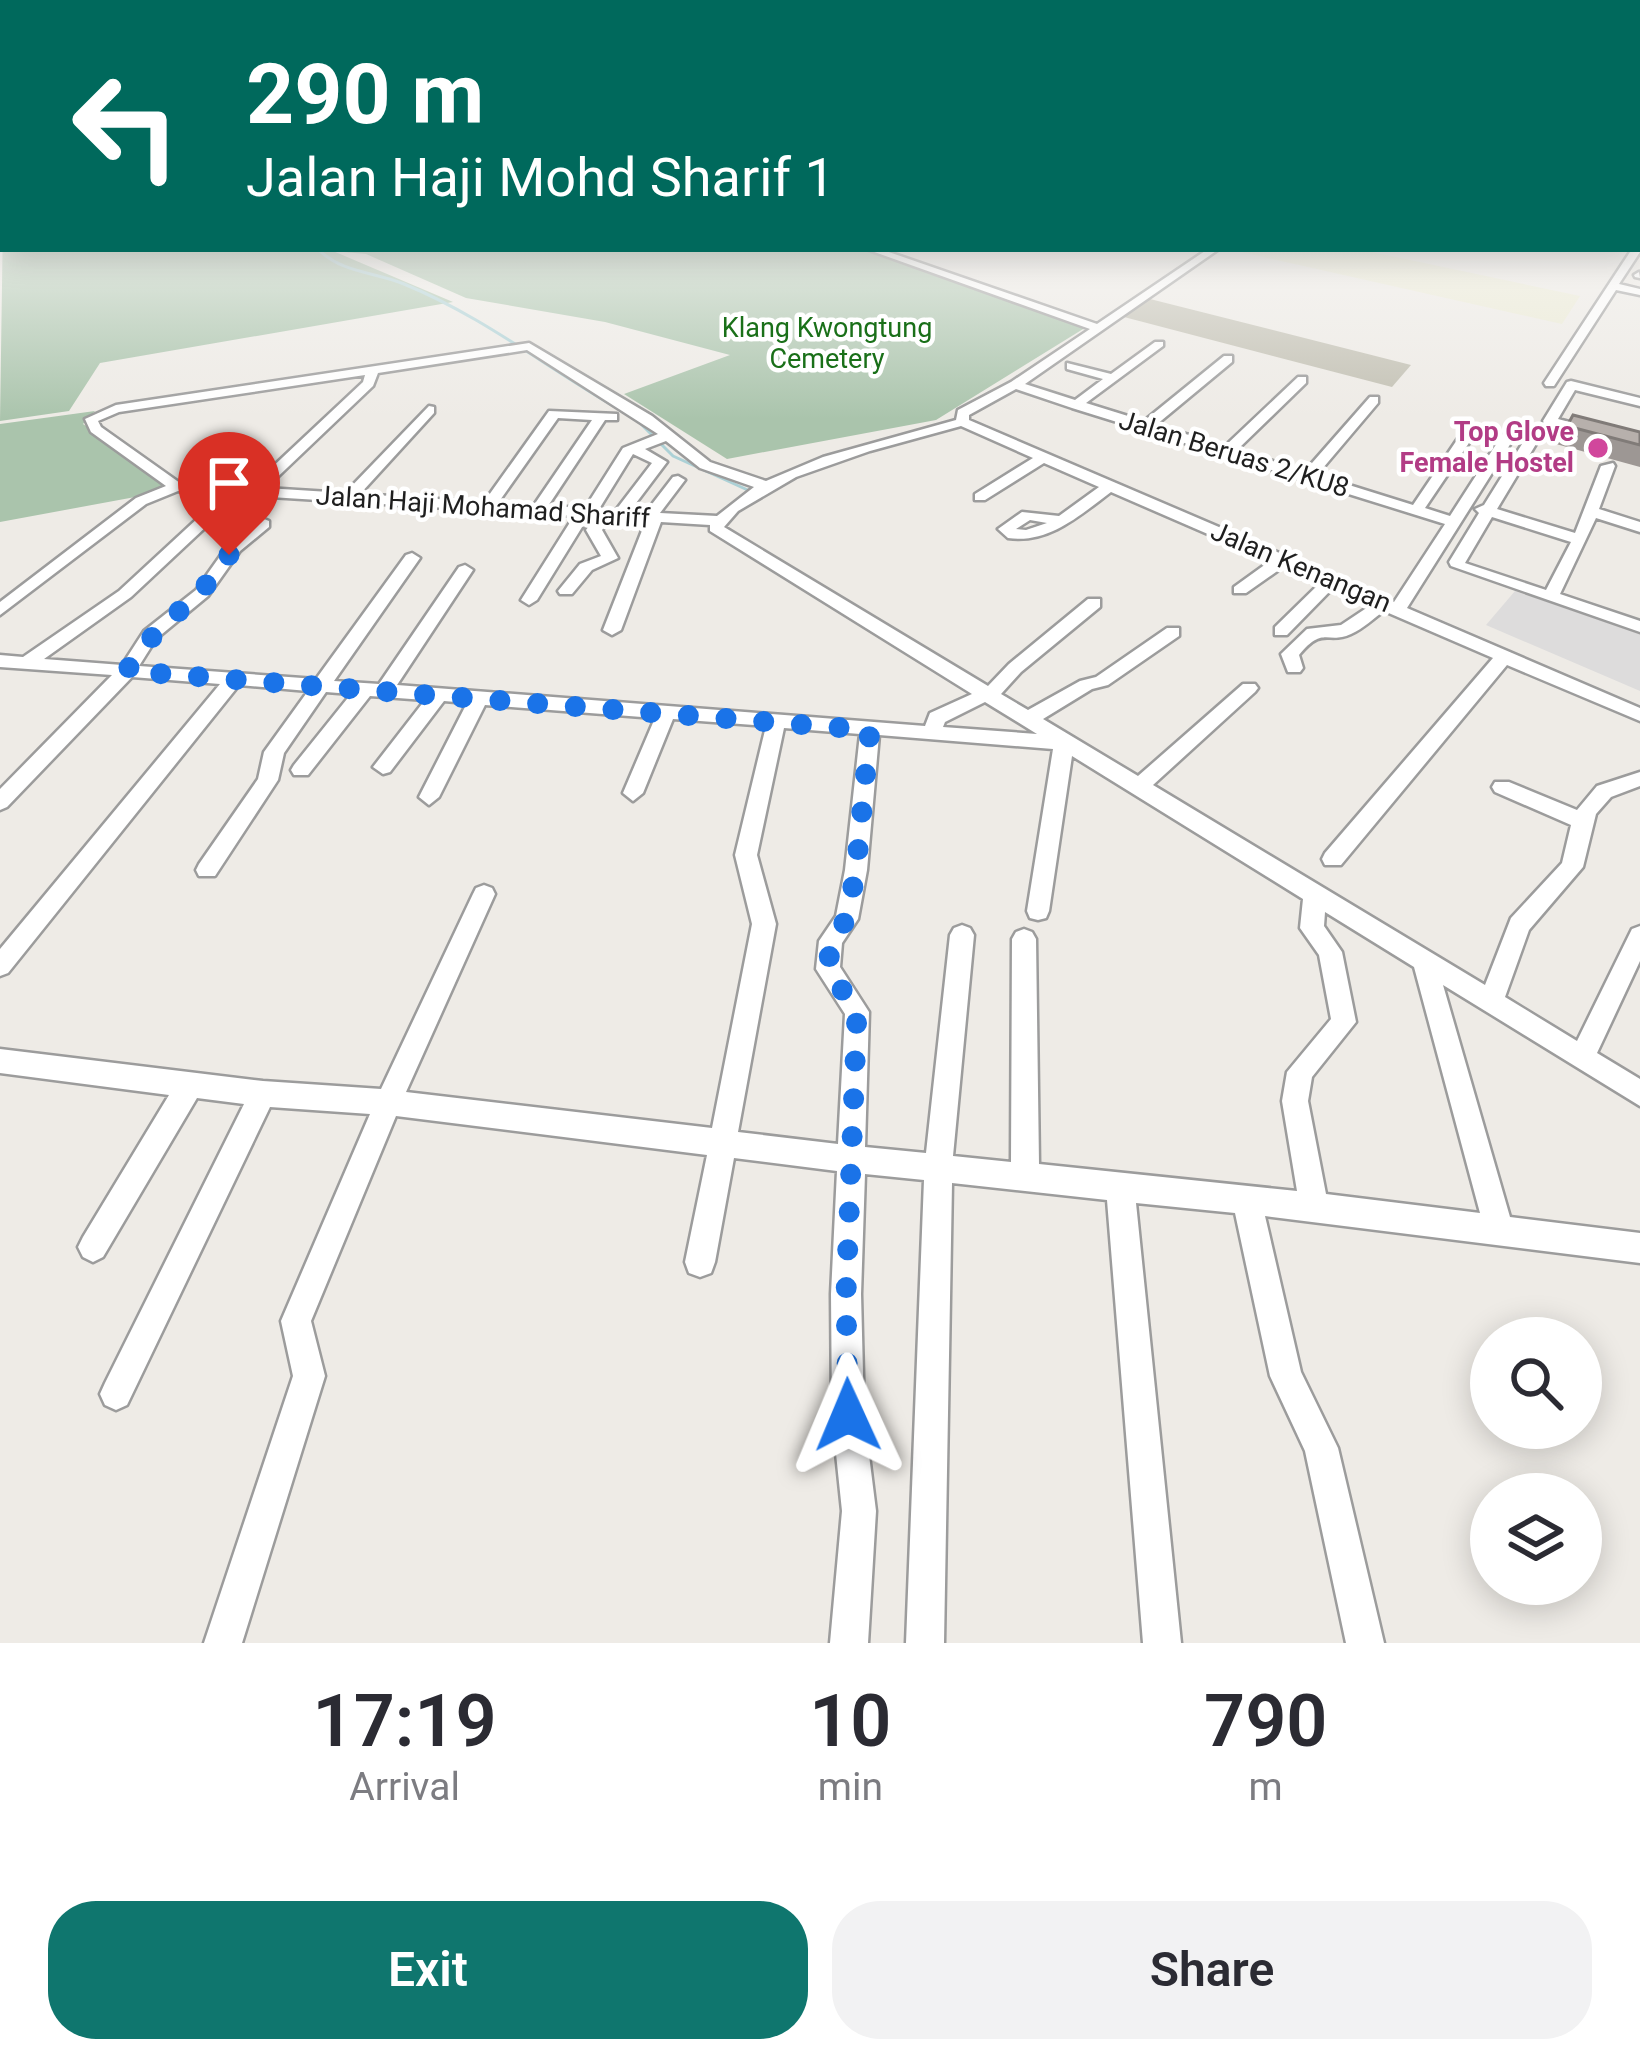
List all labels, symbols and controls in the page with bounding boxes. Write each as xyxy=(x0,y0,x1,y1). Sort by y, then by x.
text: 290 m xyxy=(246,45,484,144)
icon: left xyxy=(48,48,204,204)
text: Jalan Haji Mohd Sharif 1 xyxy=(246,146,835,209)
park label: Klang Kwongtung Cemetery xyxy=(722,312,932,375)
street label: Jalan Beruas 2/KU8 xyxy=(1115,404,1353,504)
place label: Top Glove Female Hostel xyxy=(1400,416,1574,479)
pin xyxy=(178,432,280,555)
marker: Top Glove Female Hostel xyxy=(1585,435,1611,461)
icon: arrive xyxy=(196,450,262,516)
street label: Jalan Haji Mohamad Shariff xyxy=(315,479,652,535)
street label: Jalan Kenangan xyxy=(1206,515,1396,619)
map controls xyxy=(1470,1317,1602,1605)
button: search xyxy=(1470,1317,1602,1449)
position arrow xyxy=(785,1352,911,1478)
button: layers xyxy=(1470,1473,1602,1605)
text: 17:19 xyxy=(313,1679,497,1764)
text: 10 xyxy=(809,1679,891,1764)
text: 790 xyxy=(1204,1679,1327,1764)
text: Arrival xyxy=(349,1764,460,1810)
text: min xyxy=(818,1764,883,1810)
text: m xyxy=(1249,1764,1283,1810)
button: Exit xyxy=(48,1901,808,2039)
button: Share xyxy=(832,1901,1592,2039)

